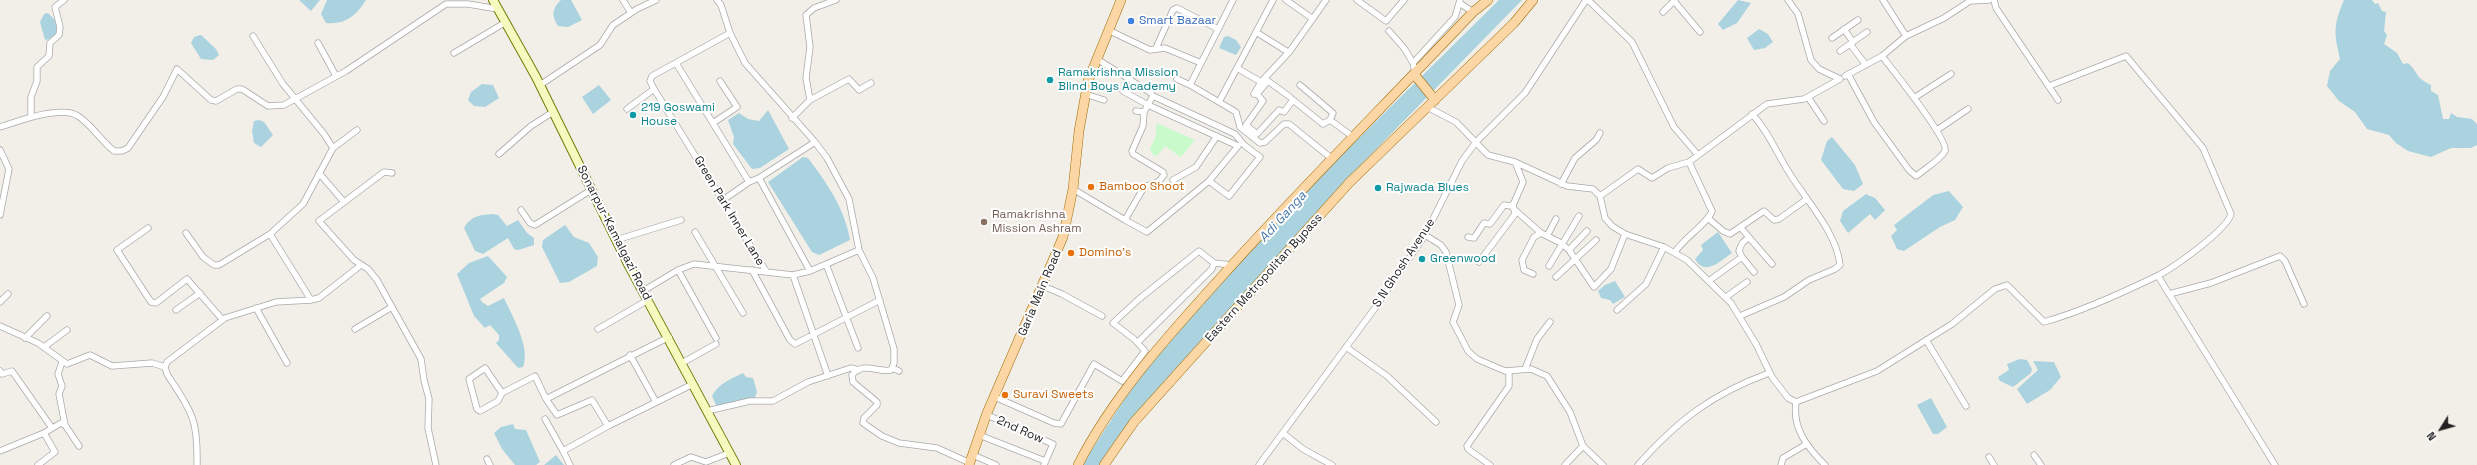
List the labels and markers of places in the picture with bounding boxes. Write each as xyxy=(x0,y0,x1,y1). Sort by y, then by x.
place label: Smart Bazaar xyxy=(1139,14,1216,28)
marker: Smart Bazaar xyxy=(1126,16,1136,26)
place label: Ramakrishna Mission Blind Boys Academy xyxy=(1058,66,1178,94)
marker: Ramakrishna Mission Blind Boys Academy xyxy=(1045,75,1055,85)
place label: 219 Goswami House xyxy=(641,101,715,129)
marker: 219 Goswami House xyxy=(628,110,638,120)
place label: Bamboo Shoot xyxy=(1099,180,1185,194)
place label: Rajwada Blues xyxy=(1386,181,1469,195)
marker: Bamboo Shoot xyxy=(1086,182,1096,192)
marker: Rajwada Blues xyxy=(1373,183,1383,193)
place label: Ramakrishna Mission Ashram xyxy=(992,208,1082,236)
marker: Ramakrishna Mission Ashram xyxy=(979,217,989,227)
place label: Domino's xyxy=(1079,246,1131,260)
marker: Domino's xyxy=(1066,248,1076,258)
place label: Greenwood xyxy=(1430,252,1496,266)
marker: Greenwood xyxy=(1417,254,1427,264)
place label: Suravi Sweets xyxy=(1013,388,1094,402)
marker: Suravi Sweets xyxy=(1000,390,1010,400)

